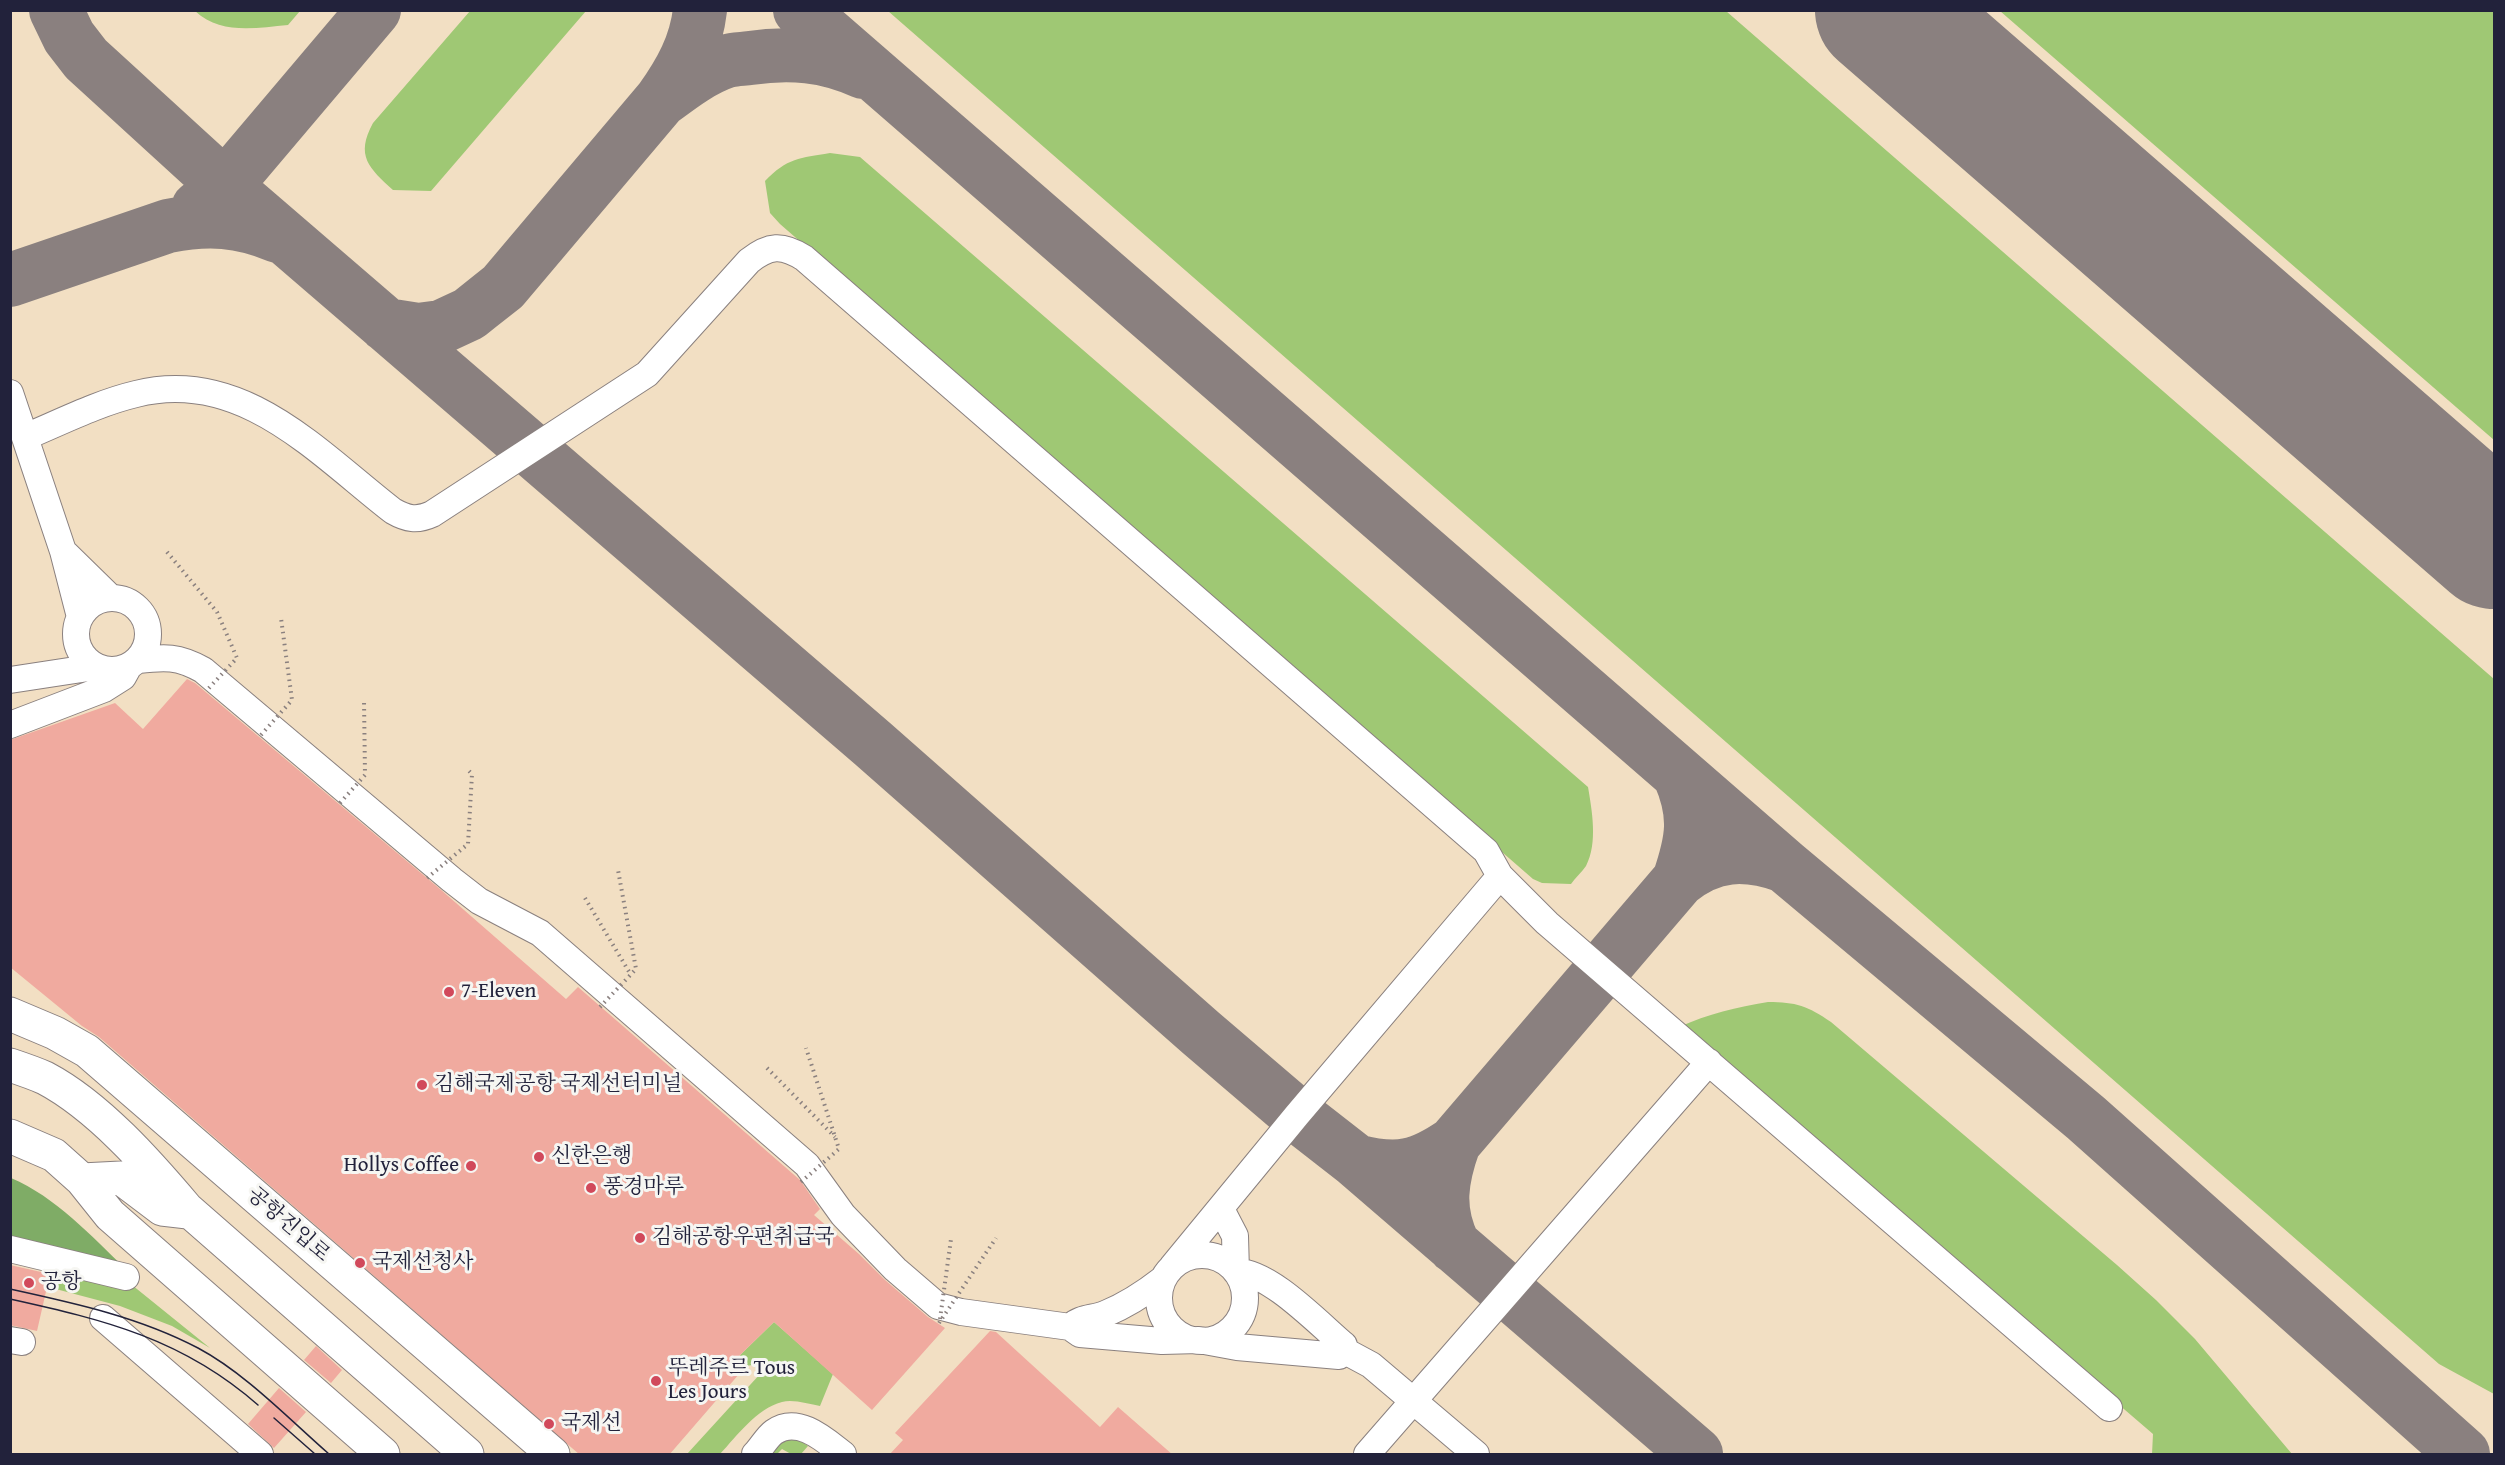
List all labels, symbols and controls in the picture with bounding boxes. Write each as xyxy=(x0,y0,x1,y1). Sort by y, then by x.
place label: 7-Eleven xyxy=(461,979,536,1005)
marker: 7-Eleven xyxy=(442,985,456,999)
place label: 김해국제공항 국제선터미널 xyxy=(434,1072,682,1098)
marker: 김해국제공항 국제선터미널 xyxy=(415,1078,429,1092)
place label: 신한은행 xyxy=(551,1144,632,1170)
marker: 신한은행 xyxy=(532,1150,546,1164)
place label: Hollys Coffee xyxy=(344,1153,459,1179)
marker: Hollys Coffee xyxy=(464,1159,478,1173)
place label: 풍경마루 xyxy=(603,1175,684,1201)
marker: 풍경마루 xyxy=(584,1181,598,1195)
street label: 공항진입로 xyxy=(241,1182,335,1268)
place label: 김해공항우편취급국 xyxy=(652,1225,835,1251)
marker: 김해공항우편취급국 xyxy=(633,1231,647,1245)
place label: 국제선청사 xyxy=(372,1250,473,1276)
marker: 국제선청사 xyxy=(353,1256,367,1270)
place label: 공항 xyxy=(41,1270,82,1296)
marker: 공항 xyxy=(22,1276,36,1290)
place label: 뚜레주르 Tous Les Jours xyxy=(668,1356,795,1406)
marker: 뚜레주르 Tous Les Jours xyxy=(649,1374,663,1388)
place label: 국제선 xyxy=(561,1411,622,1437)
marker: 국제선 xyxy=(542,1417,556,1431)

